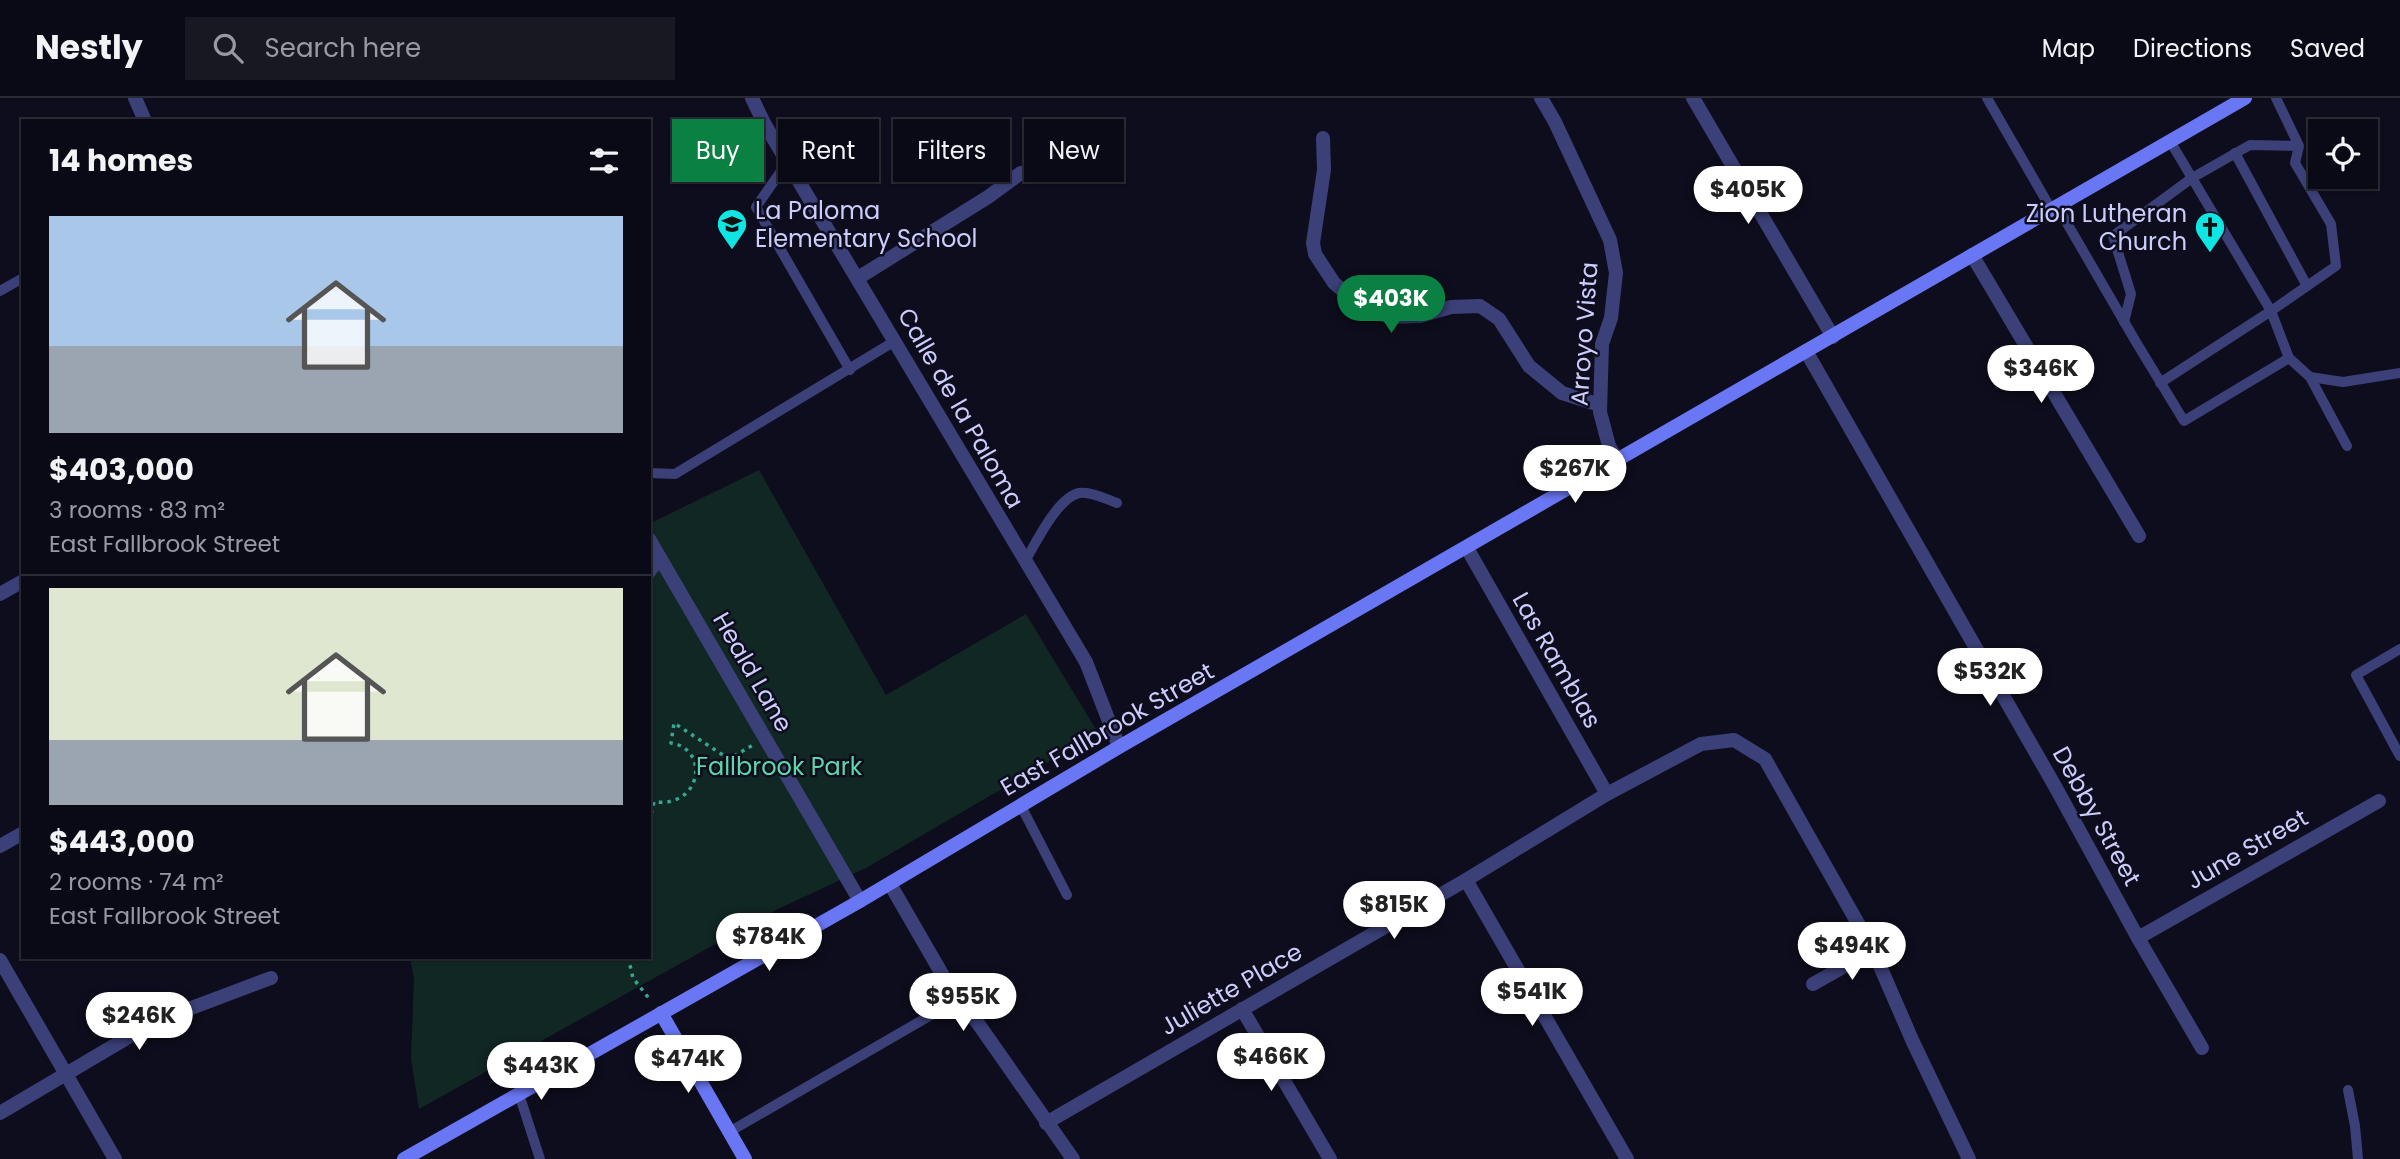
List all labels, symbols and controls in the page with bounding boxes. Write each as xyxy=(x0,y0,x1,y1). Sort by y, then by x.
search box xyxy=(185,17,675,80)
text: Nestly xyxy=(35,24,143,71)
icon: search xyxy=(209,29,247,67)
text: Search here xyxy=(265,30,421,66)
text: Map xyxy=(2042,32,2095,65)
text: Directions xyxy=(2133,32,2252,65)
text: Saved xyxy=(2290,32,2365,65)
chip: Buy xyxy=(672,119,764,182)
chip: Rent xyxy=(778,119,879,182)
chip: Filters xyxy=(893,119,1010,182)
chip: New xyxy=(1024,119,1124,182)
map controls xyxy=(2308,119,2378,189)
button: locate xyxy=(2308,119,2378,189)
text: 14 homes xyxy=(49,139,193,182)
icon: filters xyxy=(585,142,623,180)
pin: $405K xyxy=(1699,166,1797,226)
text: $405K xyxy=(1710,173,1786,205)
place label: La Paloma Elementary School xyxy=(755,194,978,255)
place label: Zion Lutheran Church xyxy=(2026,197,2187,258)
school or university icon: La Paloma Elementary School xyxy=(715,207,749,251)
church icon: Zion Lutheran Church xyxy=(2193,210,2227,254)
street label: Arroyo Vista xyxy=(1563,261,1605,407)
icon: home xyxy=(273,262,399,388)
pin: $403K xyxy=(1342,275,1440,335)
text: $403K xyxy=(1353,282,1429,314)
street label: Calle de la Paloma xyxy=(890,302,1032,514)
pin: $346K xyxy=(1992,345,2090,405)
text: $346K xyxy=(2003,352,2079,384)
pin: $267K xyxy=(1526,446,1624,505)
text: $403,000 xyxy=(49,448,194,491)
text: $267K xyxy=(1539,452,1611,484)
text: 3 rooms · 83 m² xyxy=(49,494,225,526)
text: East Fallbrook Street xyxy=(49,528,280,560)
street label: Las Ramblas xyxy=(1505,586,1609,734)
street label: Heald Lane xyxy=(705,606,801,738)
icon: home xyxy=(273,634,399,760)
pin: $532K xyxy=(1941,648,2039,708)
street label: East Fallbrook Street xyxy=(994,654,1220,804)
text: $532K xyxy=(1953,655,2027,687)
street label: Debby Street xyxy=(2045,740,2149,892)
park label: Fallbrook Park xyxy=(696,750,863,783)
street label: June Street xyxy=(2180,801,2314,897)
text: $443,000 xyxy=(49,820,195,863)
text: 2 rooms · 74 m² xyxy=(49,866,224,898)
pin: $815K xyxy=(1345,882,1443,941)
text: $815K xyxy=(1359,888,1429,920)
text: East Fallbrook Street xyxy=(49,900,280,932)
pin: $784K xyxy=(720,914,818,973)
text: $784K xyxy=(732,920,806,952)
pin: $494K xyxy=(1803,922,1901,982)
text: $494K xyxy=(1814,929,1890,961)
street label: Juliette Place xyxy=(1154,935,1308,1043)
pin: $541K xyxy=(1483,968,1581,1028)
pin: $955K xyxy=(914,974,1012,1033)
text: $541K xyxy=(1497,975,1567,1007)
text: $955K xyxy=(925,980,1001,1012)
pin: $246K xyxy=(90,992,188,1052)
text: $246K xyxy=(102,999,176,1031)
pin: $466K xyxy=(1222,1034,1320,1093)
pin: $474K xyxy=(639,1035,737,1095)
text: $466K xyxy=(1233,1040,1309,1072)
pin: $443K xyxy=(492,1042,590,1102)
text: $474K xyxy=(651,1042,725,1074)
text: $443K xyxy=(503,1049,579,1081)

